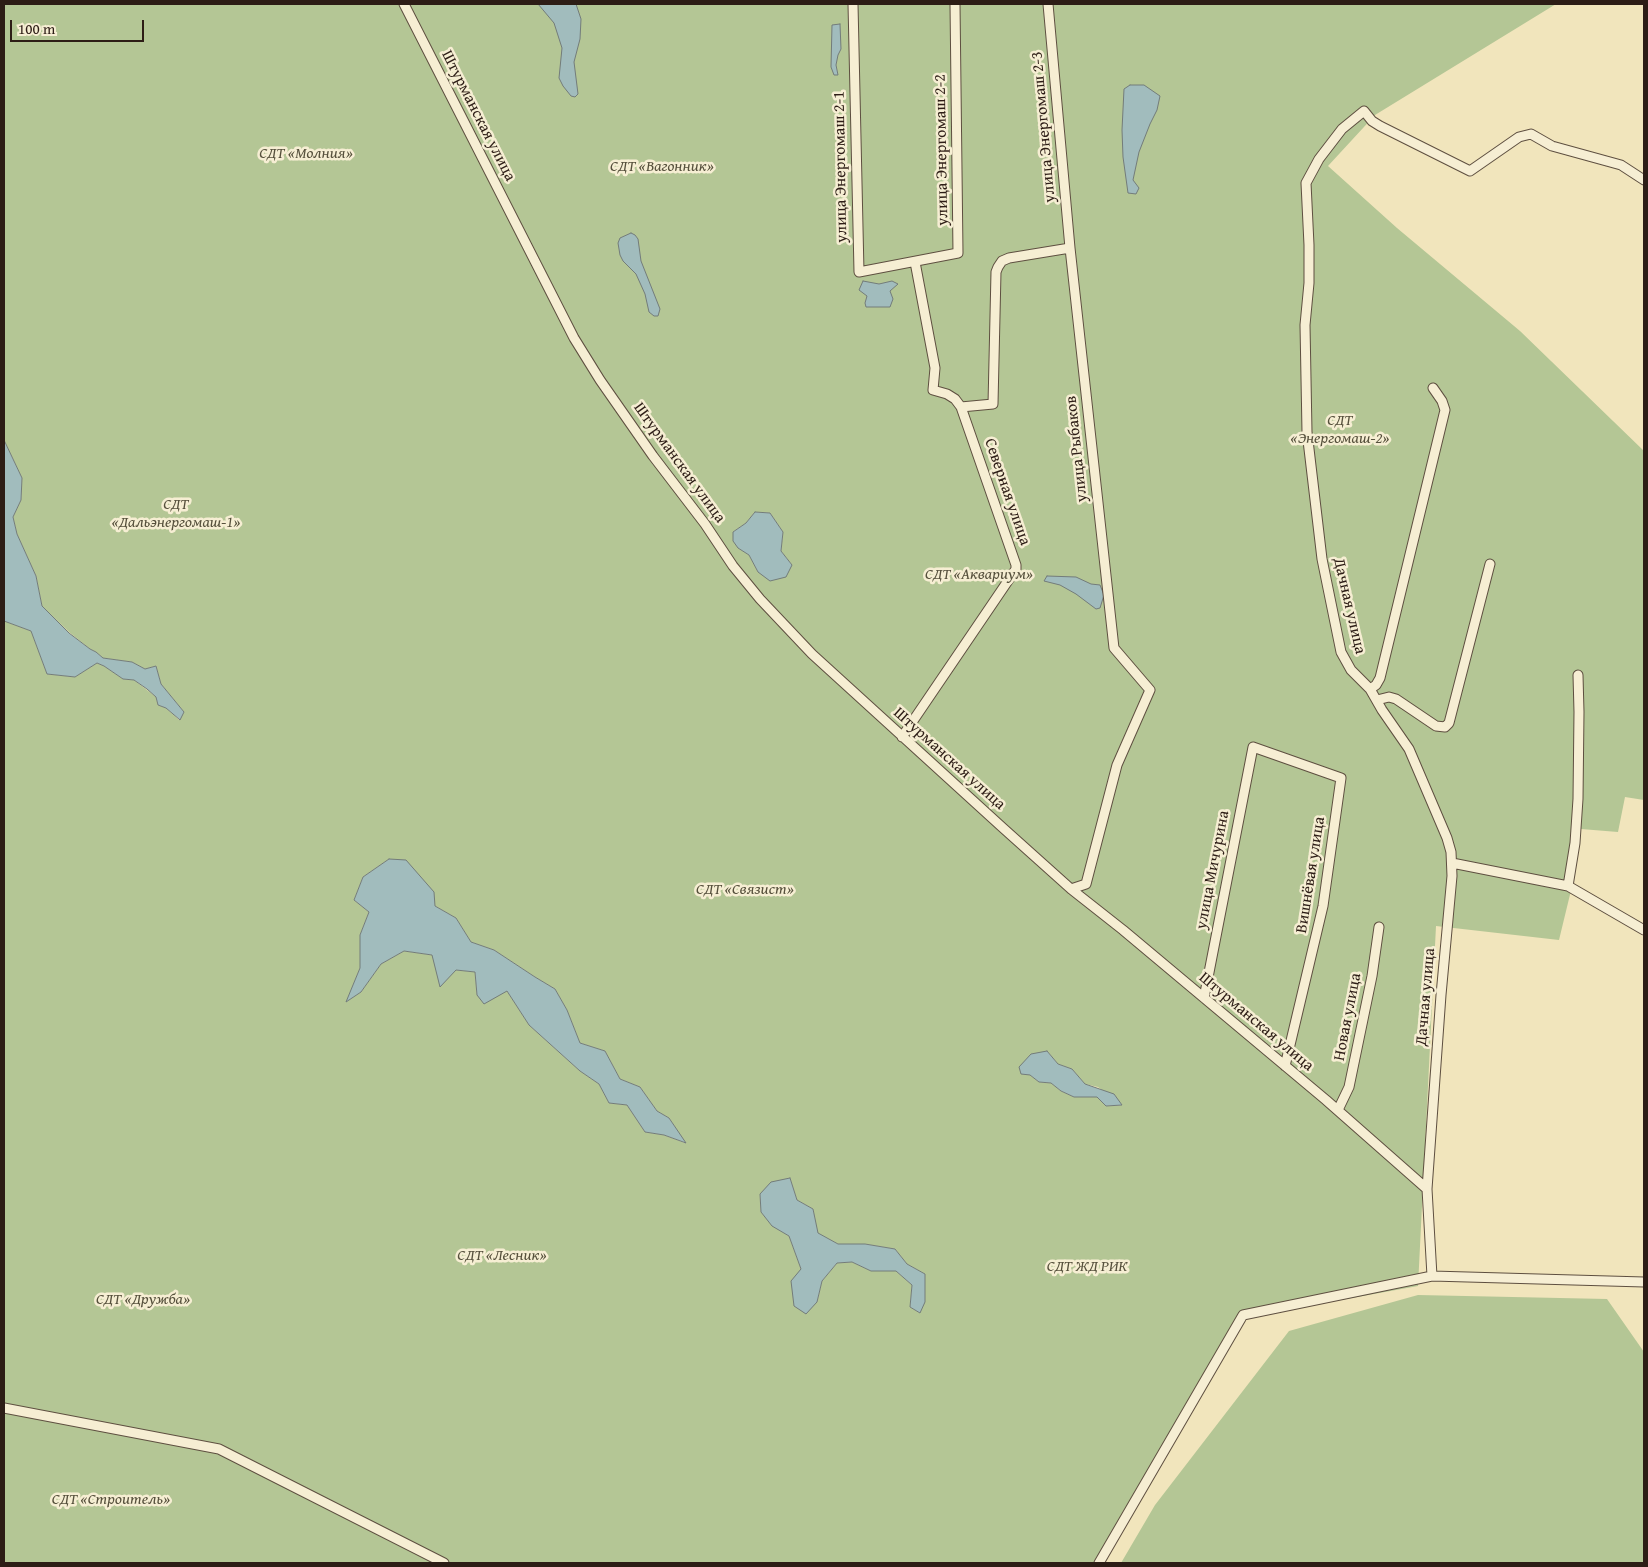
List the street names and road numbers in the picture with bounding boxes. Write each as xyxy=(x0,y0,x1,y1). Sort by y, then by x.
street label: Штурманская улица xyxy=(437,47,519,185)
street label: улица Энергомаш 2-3 xyxy=(1028,51,1060,203)
street label: улица Энергомаш 2-2 xyxy=(931,74,953,226)
street label: улица Энергомаш 2-1 xyxy=(830,91,852,243)
street label: улица Рыбаков xyxy=(1062,395,1092,503)
street label: Штурманская улица xyxy=(629,399,729,527)
street label: Северная улица xyxy=(980,436,1034,548)
street label: Дачная улица xyxy=(1329,556,1369,656)
street label: Штурманская улица xyxy=(889,704,1009,814)
street label: улица Мичурина xyxy=(1192,809,1234,931)
street label: Вишнёвая улица xyxy=(1292,815,1330,935)
street label: Дачная улица xyxy=(1412,947,1440,1047)
street label: Штурманская улица xyxy=(1195,968,1317,1076)
street label: Новая улица xyxy=(1330,971,1366,1063)

